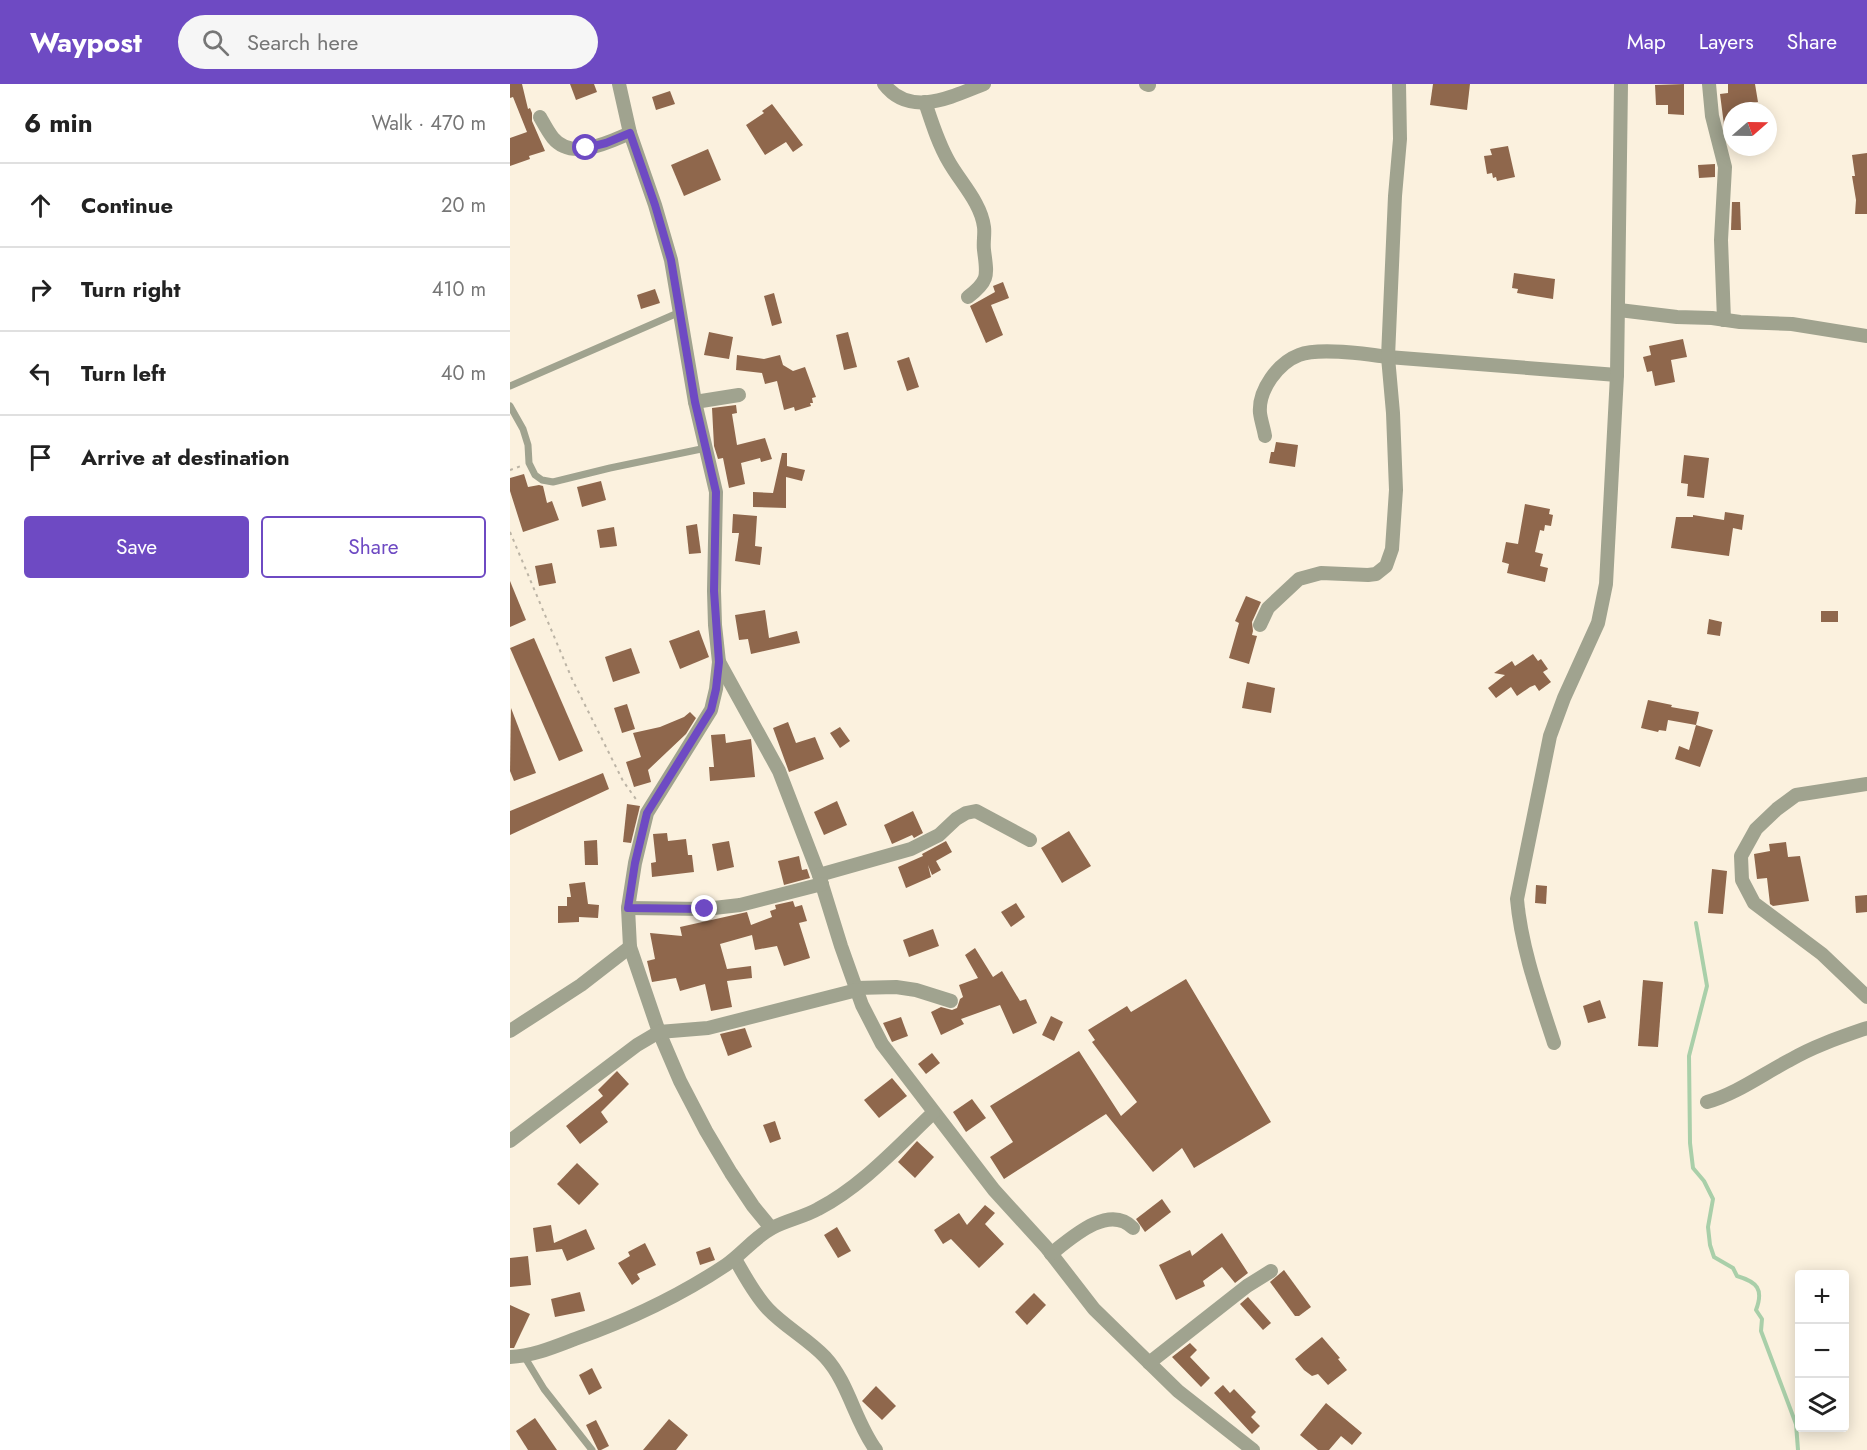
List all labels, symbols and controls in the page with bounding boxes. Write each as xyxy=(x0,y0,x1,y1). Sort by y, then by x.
search box xyxy=(178,15,598,69)
text: Waypost xyxy=(30,22,142,63)
icon: search xyxy=(199,26,232,59)
text: Search here xyxy=(247,26,358,58)
text: Map xyxy=(1627,27,1666,57)
text: Layers xyxy=(1699,27,1754,57)
text: Share xyxy=(1787,27,1837,57)
north arrow xyxy=(1723,102,1777,156)
text: 6 min xyxy=(24,104,93,142)
text: Walk · 470 m xyxy=(371,109,486,138)
route start xyxy=(572,134,598,160)
icon: ahead xyxy=(24,189,57,222)
text: Continue xyxy=(81,189,173,221)
text: 20 m xyxy=(441,191,486,220)
icon: right xyxy=(24,273,57,306)
text: Turn right xyxy=(81,273,181,305)
text: 410 m xyxy=(432,275,486,304)
icon: left xyxy=(24,357,57,390)
text: Turn left xyxy=(81,357,166,389)
text: 40 m xyxy=(441,359,486,388)
icon: arrive xyxy=(24,441,57,474)
text: Arrive at destination xyxy=(81,441,290,473)
button: Save xyxy=(24,516,249,578)
button: Share xyxy=(261,516,486,578)
route end xyxy=(691,895,717,921)
map controls xyxy=(1795,1270,1849,1432)
button: + xyxy=(1795,1270,1849,1324)
button: − xyxy=(1795,1324,1849,1378)
button: layers xyxy=(1795,1378,1849,1432)

